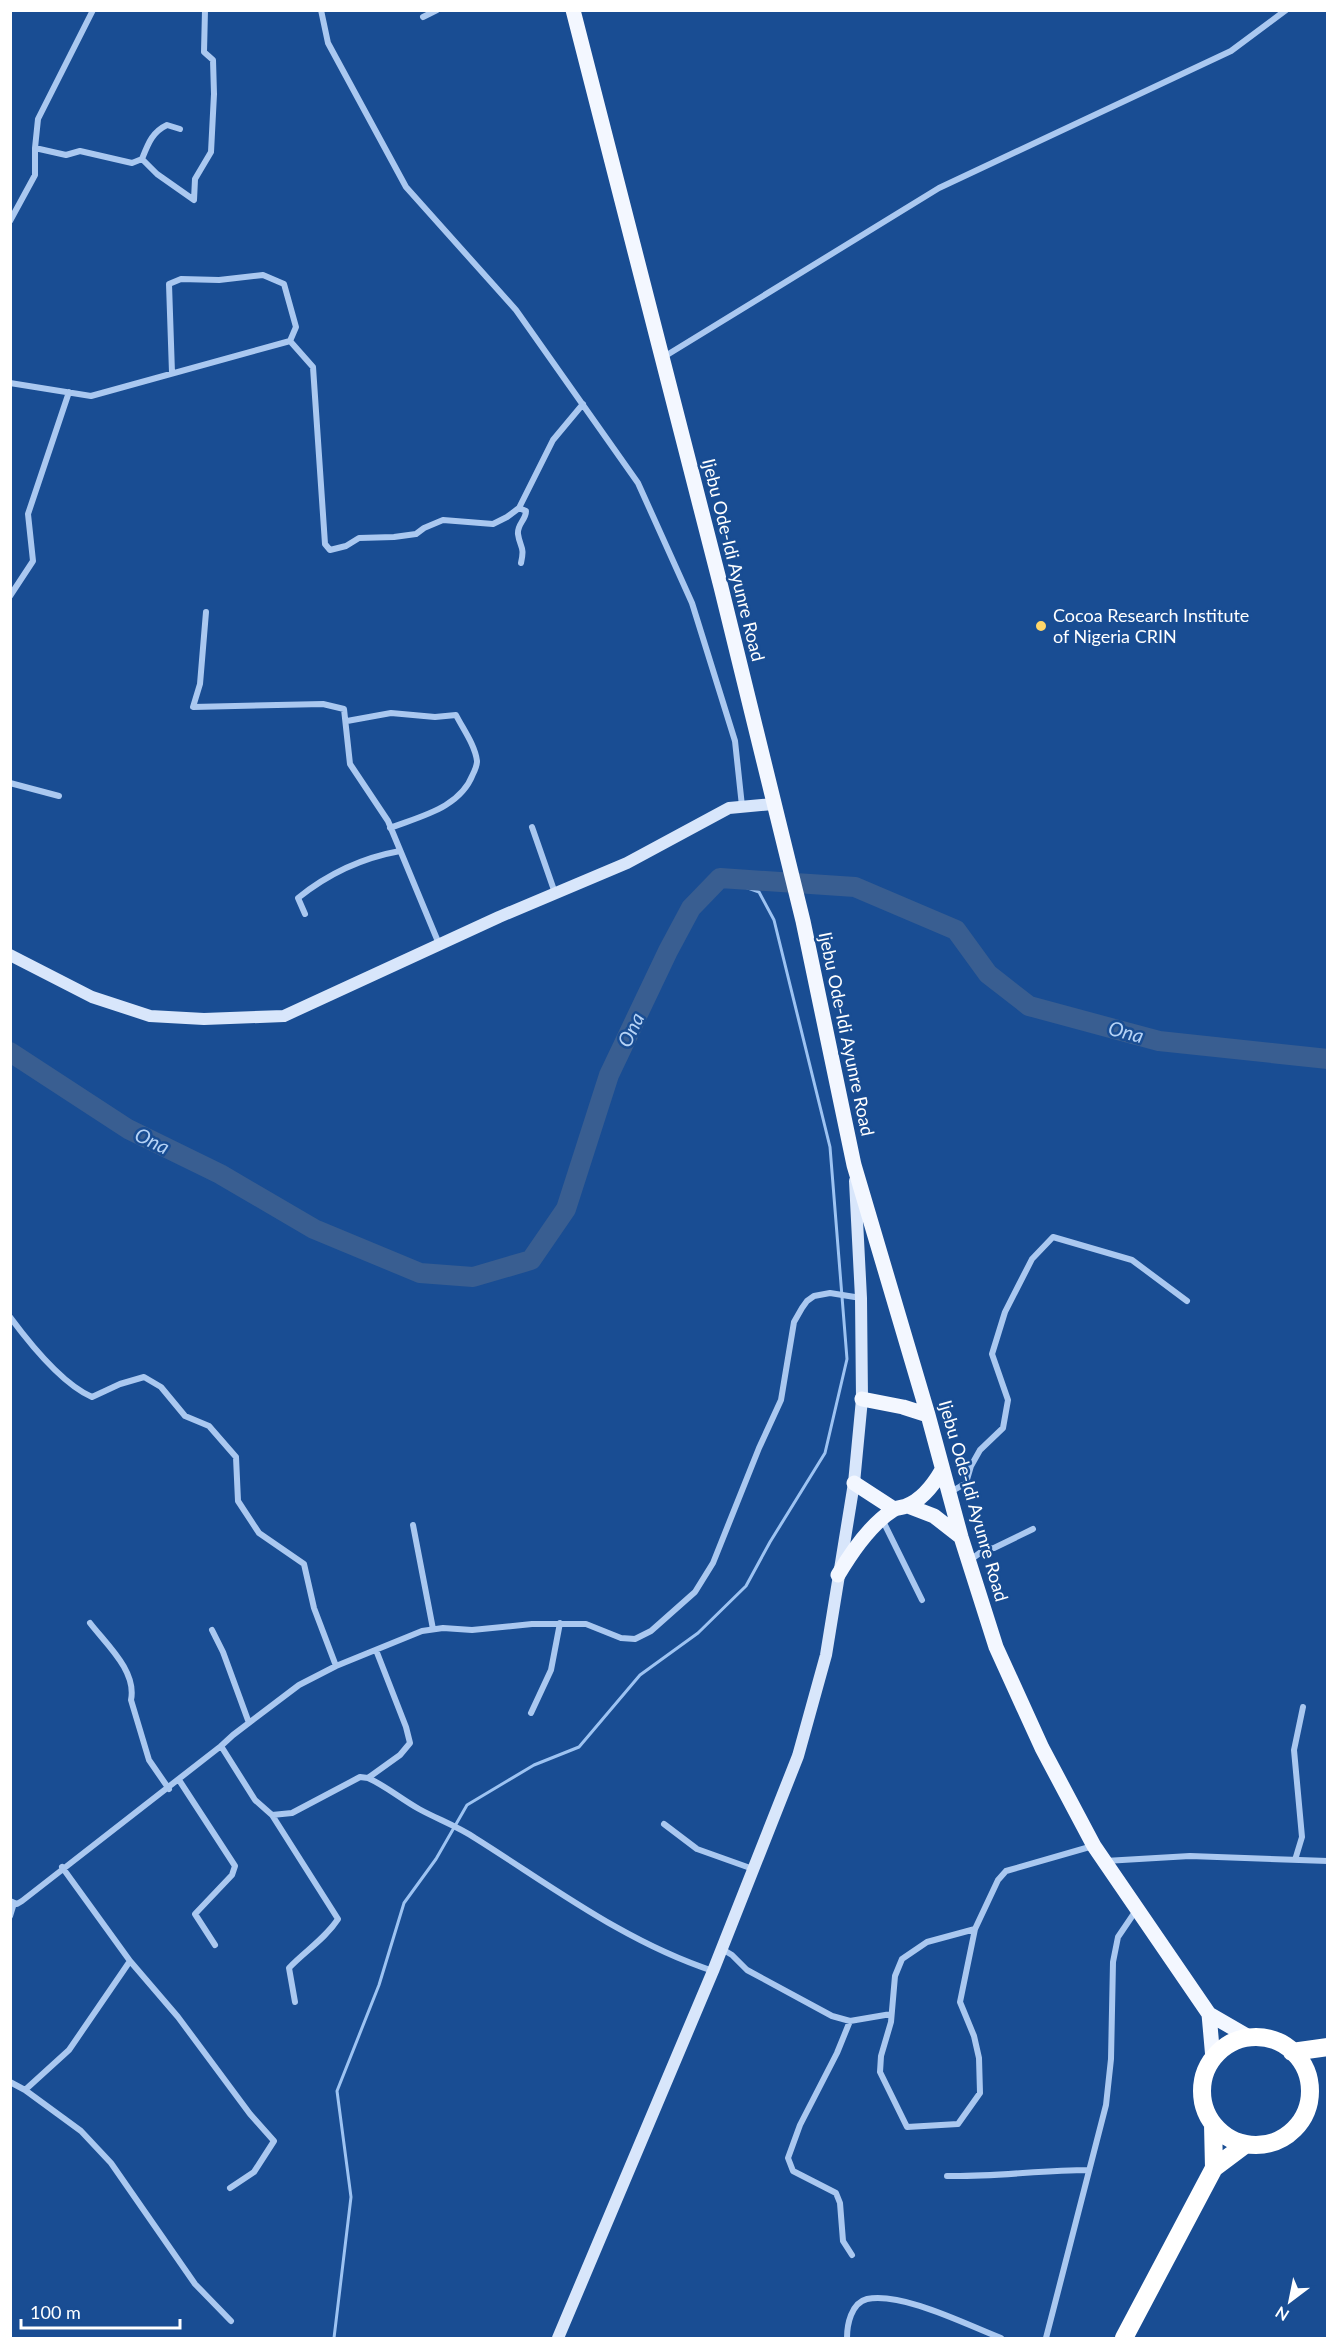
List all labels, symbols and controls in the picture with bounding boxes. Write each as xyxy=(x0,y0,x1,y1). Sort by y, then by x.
street label: Ijebu Ode-Idi Ayunre Road xyxy=(698,456,770,663)
place label: Cocoa Research Institute of Nigeria CRIN xyxy=(1053,604,1249,647)
marker: Cocoa Research Institute of Nigeria CRIN xyxy=(1034,619,1048,633)
street label: Ijebu Ode-Idi Ayunre Road xyxy=(815,930,879,1138)
water label: Ona xyxy=(612,1008,649,1051)
water label: Ona xyxy=(1106,1015,1147,1047)
water label: Ona xyxy=(131,1122,174,1159)
street label: Ijebu Ode-Idi Ayunre Road xyxy=(935,1398,1013,1604)
north arrow xyxy=(1260,2271,1320,2331)
scale bar xyxy=(21,2292,180,2330)
text: 100 m xyxy=(30,2301,81,2323)
text: N xyxy=(1272,2303,1292,2325)

